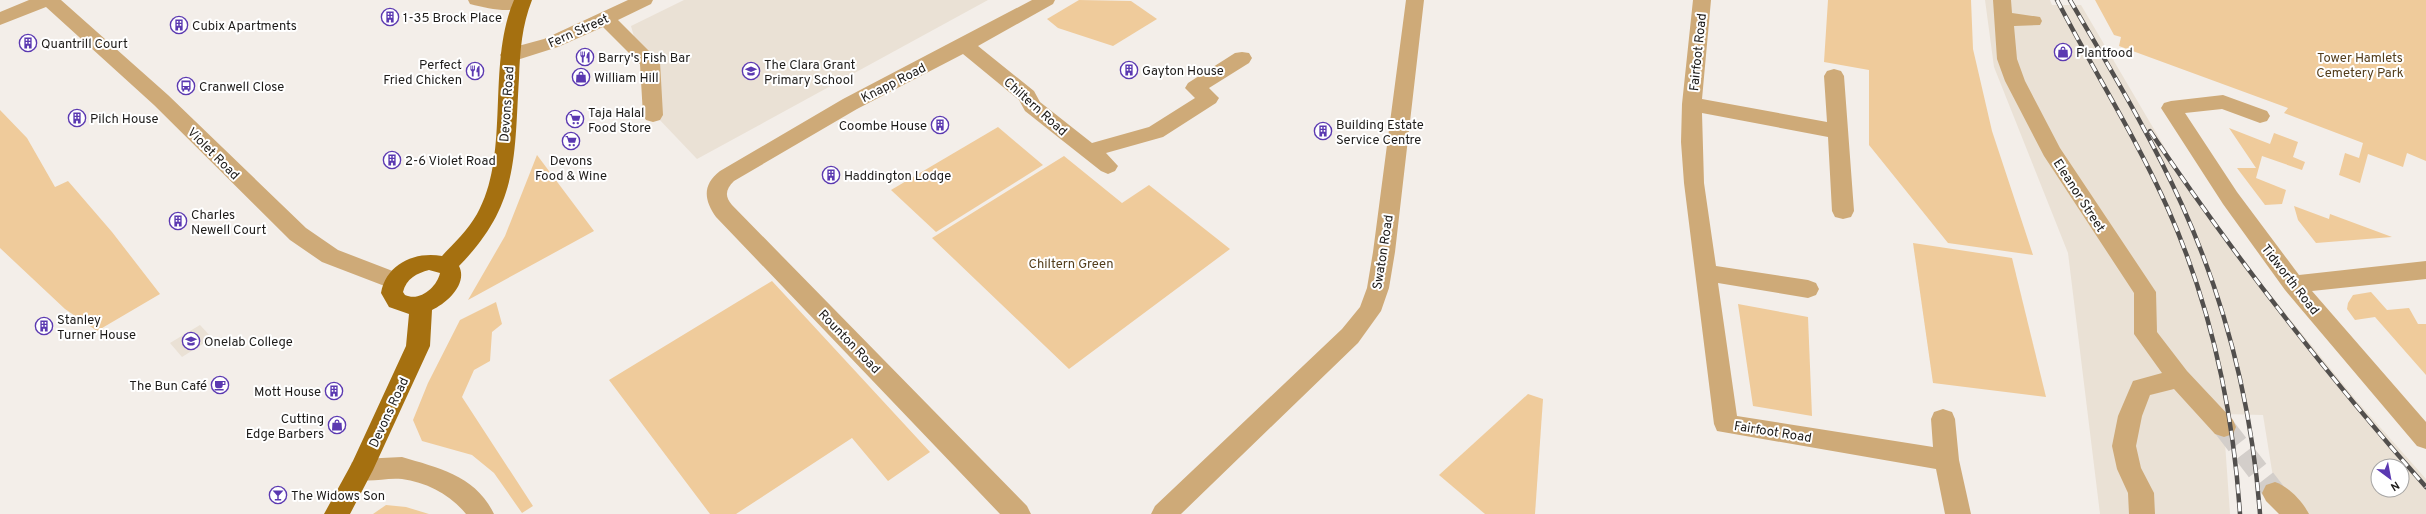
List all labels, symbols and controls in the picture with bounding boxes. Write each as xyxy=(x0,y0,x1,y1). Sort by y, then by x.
building icon: 1-35 Brock Place xyxy=(380,7,400,27)
place label: 1-35 Brock Place xyxy=(403,11,502,27)
street label: Fern Street xyxy=(546,11,612,52)
street label: Fairfoot Road xyxy=(1687,12,1711,92)
building icon: Cubix Apartments xyxy=(169,15,189,35)
place label: Cubix Apartments xyxy=(192,19,297,35)
building icon: Quantrill Court xyxy=(18,33,38,53)
place label: Quantrill Court xyxy=(41,37,128,53)
shop icon: Plantfood xyxy=(2053,42,2073,62)
place label: Plantfood xyxy=(2076,46,2133,62)
restaurant icon: Barry's Fish Bar xyxy=(575,47,595,67)
place label: Barry's Fish Bar xyxy=(598,51,690,67)
park label: Tower Hamlets Cemetery Park xyxy=(2316,51,2404,82)
place label: Perfect Fried Chicken xyxy=(383,58,462,89)
place label: The Clara Grant Primary School xyxy=(764,58,856,89)
building icon: Gayton House xyxy=(1119,60,1139,80)
restaurant icon: Perfect Fried Chicken xyxy=(465,61,485,81)
school or university icon: The Clara Grant Primary School xyxy=(741,61,761,81)
street label: Knapp Road xyxy=(859,61,929,107)
place label: Gayton House xyxy=(1142,64,1224,80)
street label: Devons Road xyxy=(497,66,519,143)
shop icon: William Hill xyxy=(571,67,591,87)
place label: William Hill xyxy=(594,71,659,87)
street label: Chiltern Road xyxy=(1000,75,1070,140)
bus stop icon: Cranwell Close xyxy=(176,76,196,96)
place label: Cranwell Close xyxy=(199,80,284,96)
place label: Taja Halal Food Store xyxy=(588,106,651,137)
building icon: Pilch House xyxy=(67,108,87,128)
supermarket icon: Taja Halal Food Store xyxy=(565,109,585,129)
place label: Pilch House xyxy=(90,112,158,128)
building icon: Coombe House xyxy=(930,115,950,135)
place label: Building Estate Service Centre xyxy=(1336,118,1424,149)
place label: Coombe House xyxy=(839,119,927,135)
building icon: Building Estate Service Centre xyxy=(1313,121,1333,141)
street label: Violet Road xyxy=(183,125,242,184)
supermarket icon: Devons Food & Wine xyxy=(561,131,581,151)
building icon: 2-6 Violet Road xyxy=(382,150,402,170)
place label: 2-6 Violet Road xyxy=(405,154,496,170)
place label: Devons Food & Wine xyxy=(535,154,607,185)
street label: Eleanor Street xyxy=(2049,157,2108,236)
building icon: Haddington Lodge xyxy=(821,165,841,185)
place label: Haddington Lodge xyxy=(844,169,951,185)
place label: Charles Newell Court xyxy=(191,208,267,239)
building icon: Charles Newell Court xyxy=(168,211,188,231)
street label: Swaton Road xyxy=(1370,214,1398,291)
street label: Tidworth Road xyxy=(2257,242,2322,319)
park label: Chiltern Green xyxy=(1028,257,1114,273)
street label: Rounton Road xyxy=(814,307,883,378)
place label: Stanley Turner House xyxy=(57,313,136,344)
building icon: Stanley Turner House xyxy=(34,316,54,336)
school or university icon: Onelab College xyxy=(181,331,201,351)
place label: Onelab College xyxy=(204,335,293,351)
cafe icon: The Bun Café xyxy=(210,375,230,395)
street label: Devons Road xyxy=(367,375,413,451)
place label: The Bun Café xyxy=(129,379,207,395)
building icon: Mott House xyxy=(324,381,344,401)
place label: Mott House xyxy=(254,385,321,401)
place label: Cutting Edge Barbers xyxy=(246,412,324,443)
shop icon: Cutting Edge Barbers xyxy=(327,415,347,435)
street label: Fairfoot Road xyxy=(1733,419,1813,447)
north arrow xyxy=(2370,458,2410,498)
text: N xyxy=(2388,478,2402,494)
bar icon: The Widows Son xyxy=(268,485,288,505)
place label: The Widows Son xyxy=(291,489,385,505)

